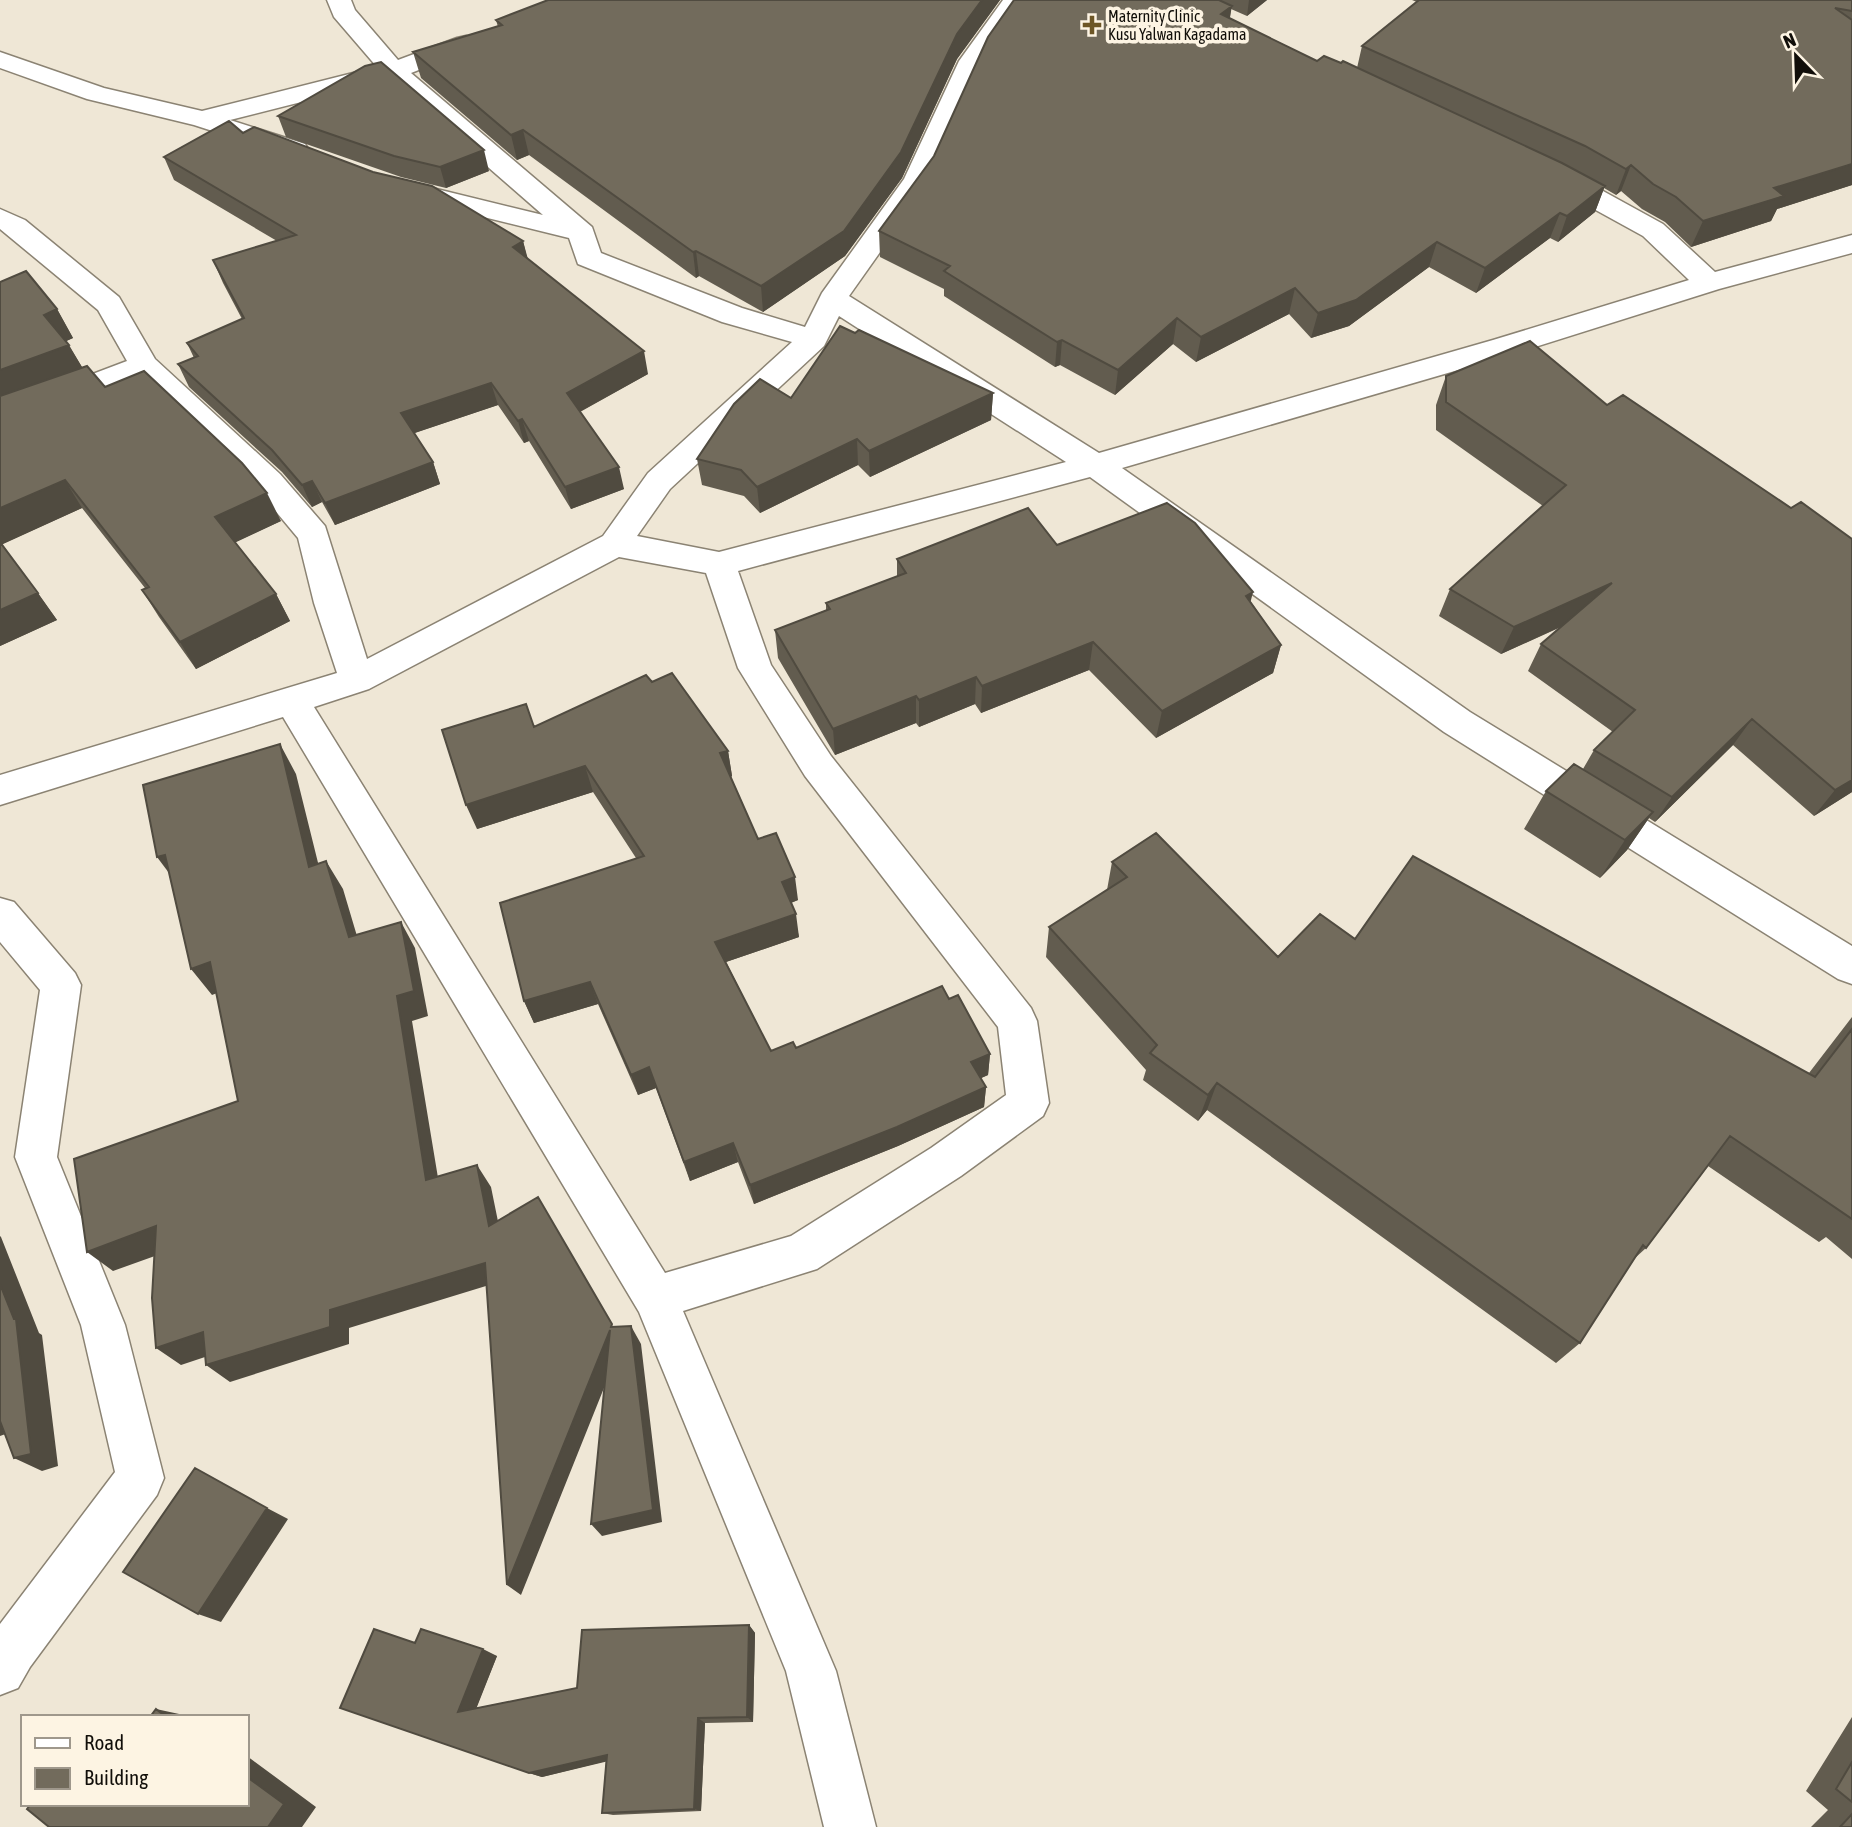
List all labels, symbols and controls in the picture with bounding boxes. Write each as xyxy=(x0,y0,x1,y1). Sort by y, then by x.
place label: Maternity Clinic Kusu Yalwan Kagadama xyxy=(1108,7,1246,44)
marker: Maternity Clinic Kusu Yalwan Kagadama xyxy=(1082,15,1102,35)
north arrow xyxy=(1761,21,1831,91)
text: N xyxy=(1780,28,1799,53)
legend xyxy=(21,1715,248,1806)
text: Road xyxy=(84,1730,124,1754)
text: Building xyxy=(84,1765,148,1789)

